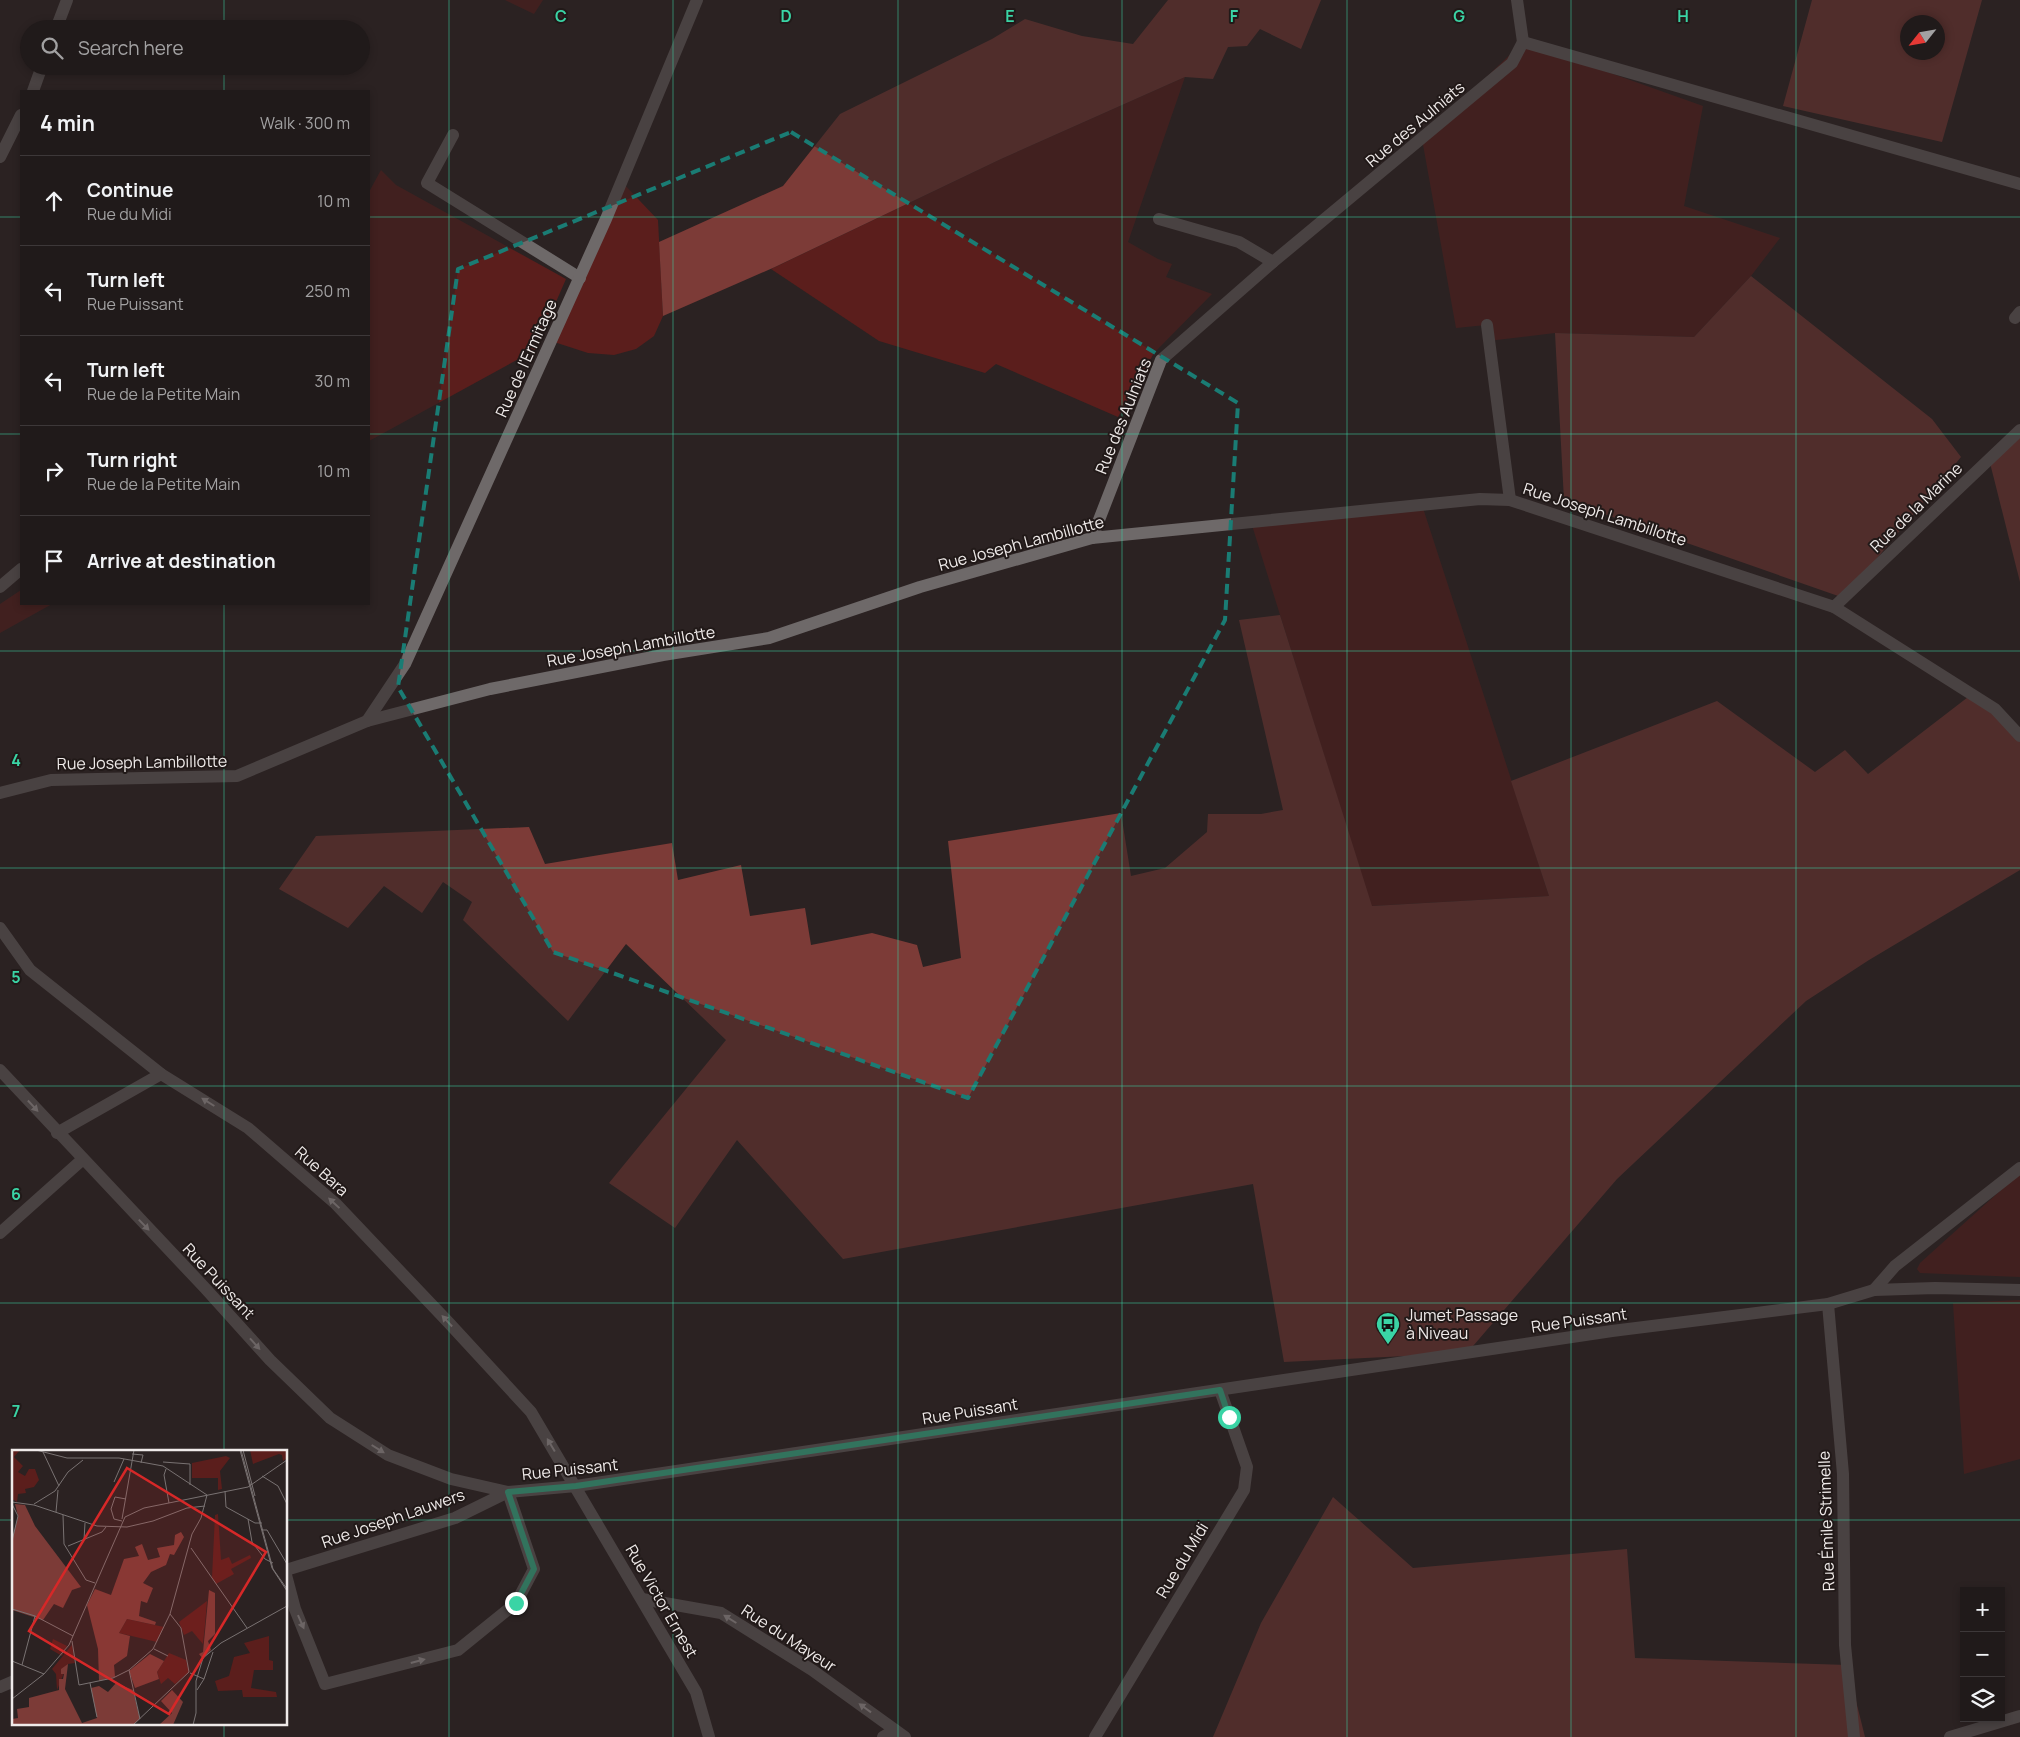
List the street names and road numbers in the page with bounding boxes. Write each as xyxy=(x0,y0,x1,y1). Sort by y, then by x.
street label: Rue des Aulniats xyxy=(1361,76,1469,172)
street label: Rue de l'Ermitage xyxy=(490,295,562,421)
street label: Rue des Aulniats xyxy=(1090,355,1156,477)
street label: Rue de la Marine xyxy=(1865,457,1967,557)
street label: Rue Joseph Lambillotte xyxy=(1520,477,1690,551)
street label: Rue Joseph Lambillotte xyxy=(936,510,1106,576)
street label: Rue Joseph Lambillotte xyxy=(545,620,717,672)
street label: Rue Joseph Lambillotte xyxy=(57,750,227,774)
street label: Rue Bara xyxy=(290,1141,354,1201)
street label: Rue Puissant xyxy=(178,1238,260,1324)
street label: Rue Puissant xyxy=(1530,1302,1628,1338)
street label: Rue Puissant xyxy=(921,1393,1019,1429)
street label: Rue Émile Strimelle xyxy=(1813,1450,1839,1592)
street label: Rue Puissant xyxy=(521,1453,619,1485)
street label: Rue Joseph Lauwers xyxy=(318,1483,468,1553)
street label: Rue du Midi xyxy=(1151,1518,1213,1602)
street label: Rue Victor Ernest xyxy=(621,1540,703,1662)
street label: Rue du Mayeur xyxy=(737,1599,841,1677)

